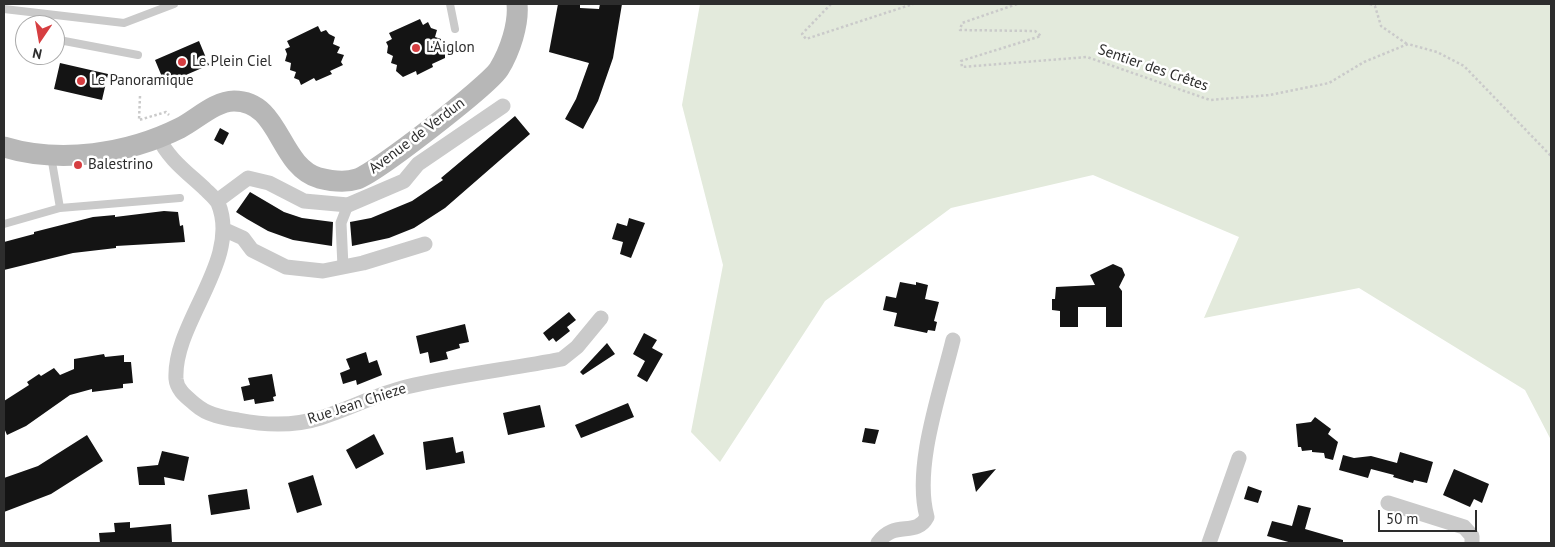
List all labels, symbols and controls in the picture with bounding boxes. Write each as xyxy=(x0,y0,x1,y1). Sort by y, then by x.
north arrow xyxy=(15,15,65,65)
place label: L'Aiglon xyxy=(426,39,475,57)
street label: Sentier des Crêtes xyxy=(1095,41,1211,95)
marker: L'Aiglon xyxy=(410,42,422,54)
text: N xyxy=(31,44,43,63)
place label: Le Plein Ciel xyxy=(192,53,272,71)
marker: Le Plein Ciel xyxy=(176,56,188,68)
place label: Le Panoramique xyxy=(91,72,194,90)
marker: Le Panoramique xyxy=(75,75,87,87)
street label: Avenue de Verdun xyxy=(366,94,468,178)
place label: Balestrino xyxy=(88,156,153,174)
marker: Balestrino xyxy=(72,159,84,171)
street label: Rue Jean Chieze xyxy=(306,380,408,428)
scale bar xyxy=(1380,500,1479,532)
text: 50 m xyxy=(1386,509,1419,528)

